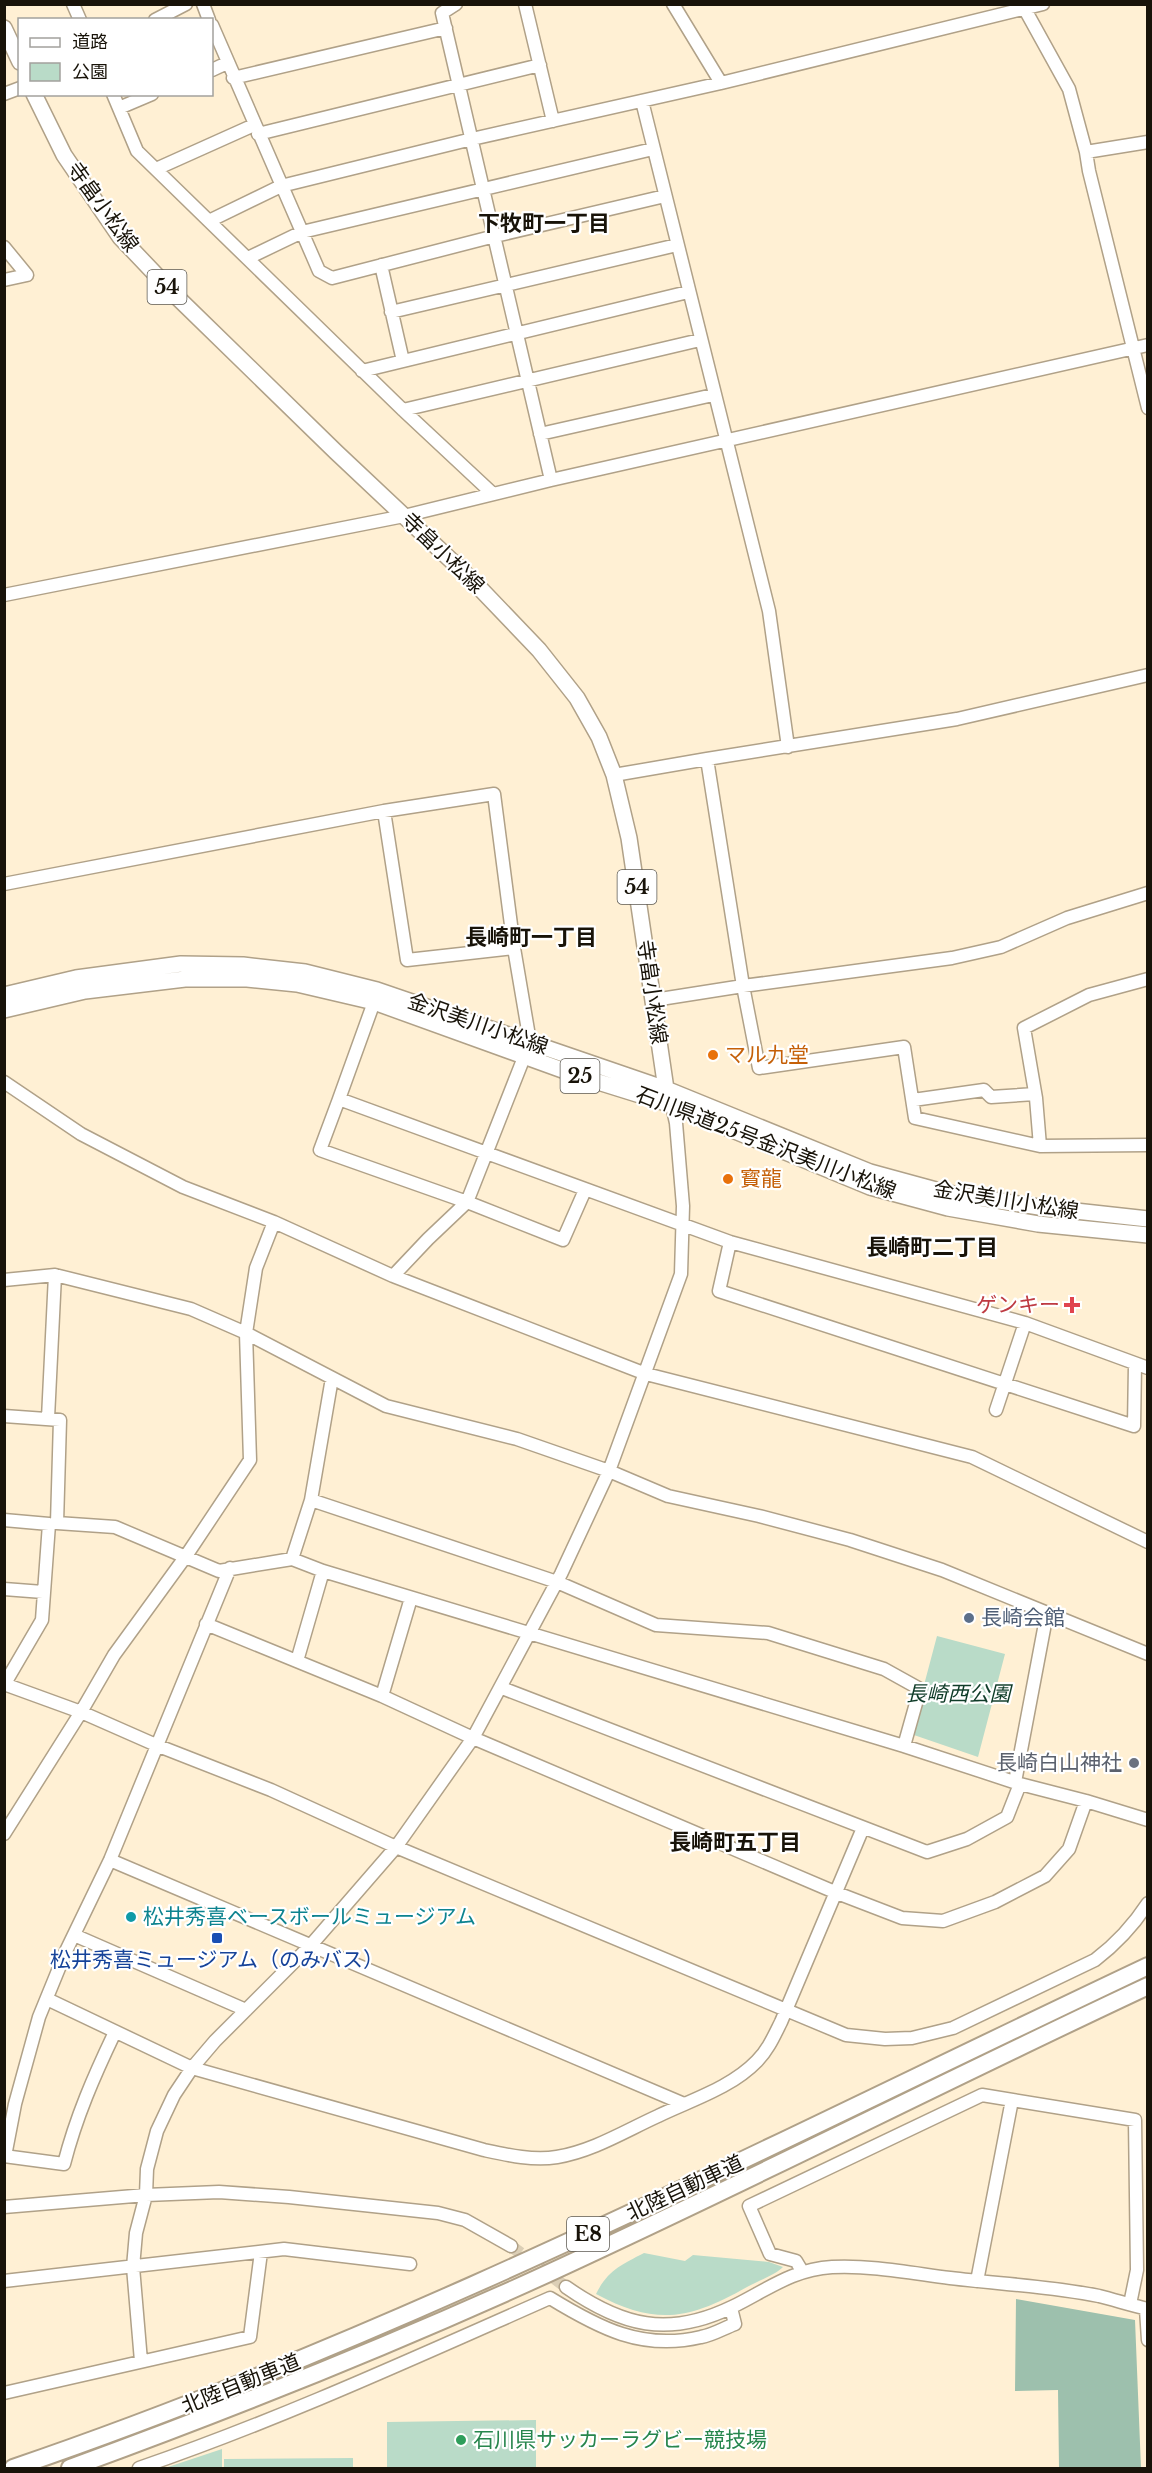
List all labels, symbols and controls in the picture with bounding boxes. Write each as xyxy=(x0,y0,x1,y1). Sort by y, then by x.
legend xyxy=(18,18,213,96)
text: 道路 xyxy=(72,31,108,53)
text: 公園 xyxy=(72,61,108,83)
street label: 寺畠小松線 xyxy=(62,157,144,257)
district label: 下牧町一丁目 xyxy=(478,210,610,237)
road number: 54 xyxy=(148,270,186,304)
street label: 寺畠小松線 xyxy=(396,507,490,599)
road number: 54 xyxy=(618,870,656,904)
district label: 長崎町一丁目 xyxy=(465,924,597,951)
street label: 寺畠小松線 xyxy=(632,938,672,1046)
street label: 金沢美川小松線 xyxy=(404,988,552,1060)
place label: マル九堂 xyxy=(725,1042,809,1068)
marker: マル九堂 xyxy=(706,1048,720,1062)
road number: 25 xyxy=(560,1059,600,1093)
street label: 石川県道25号金沢美川小松線 xyxy=(632,1081,900,1205)
place label: 寳龍 xyxy=(740,1166,782,1192)
marker: 寳龍 xyxy=(721,1172,735,1186)
street label: 金沢美川小松線 xyxy=(931,1176,1081,1224)
district label: 長崎町二丁目 xyxy=(866,1234,998,1261)
place label: ゲンキー xyxy=(976,1292,1060,1318)
marker: ゲンキー xyxy=(1065,1298,1079,1312)
place label: 長崎会館 xyxy=(981,1605,1065,1631)
marker: 長崎会館 xyxy=(962,1611,976,1625)
park label: 長崎西公園 xyxy=(906,1681,1013,1707)
place label: 長崎白山神社 xyxy=(996,1750,1122,1776)
marker: 長崎白山神社 xyxy=(1127,1756,1141,1770)
district label: 長崎町五丁目 xyxy=(669,1829,801,1856)
place label: 松井秀喜ベースボールミュージアム xyxy=(143,1904,476,1930)
marker: 松井秀喜ベースボールミュージアム xyxy=(124,1910,138,1924)
marker: 松井秀喜ミュージアム（のみバス） xyxy=(210,1931,224,1945)
place label: 松井秀喜ミュージアム（のみバス） xyxy=(50,1947,384,1973)
street label: 北陸自動車道 xyxy=(622,2150,748,2226)
road number: E8 xyxy=(567,2217,609,2251)
street label: 北陸自動車道 xyxy=(178,2348,304,2420)
place label: 石川県サッカーラグビー競技場 xyxy=(473,2427,767,2453)
marker: 石川県サッカーラグビー競技場 xyxy=(454,2433,468,2447)

